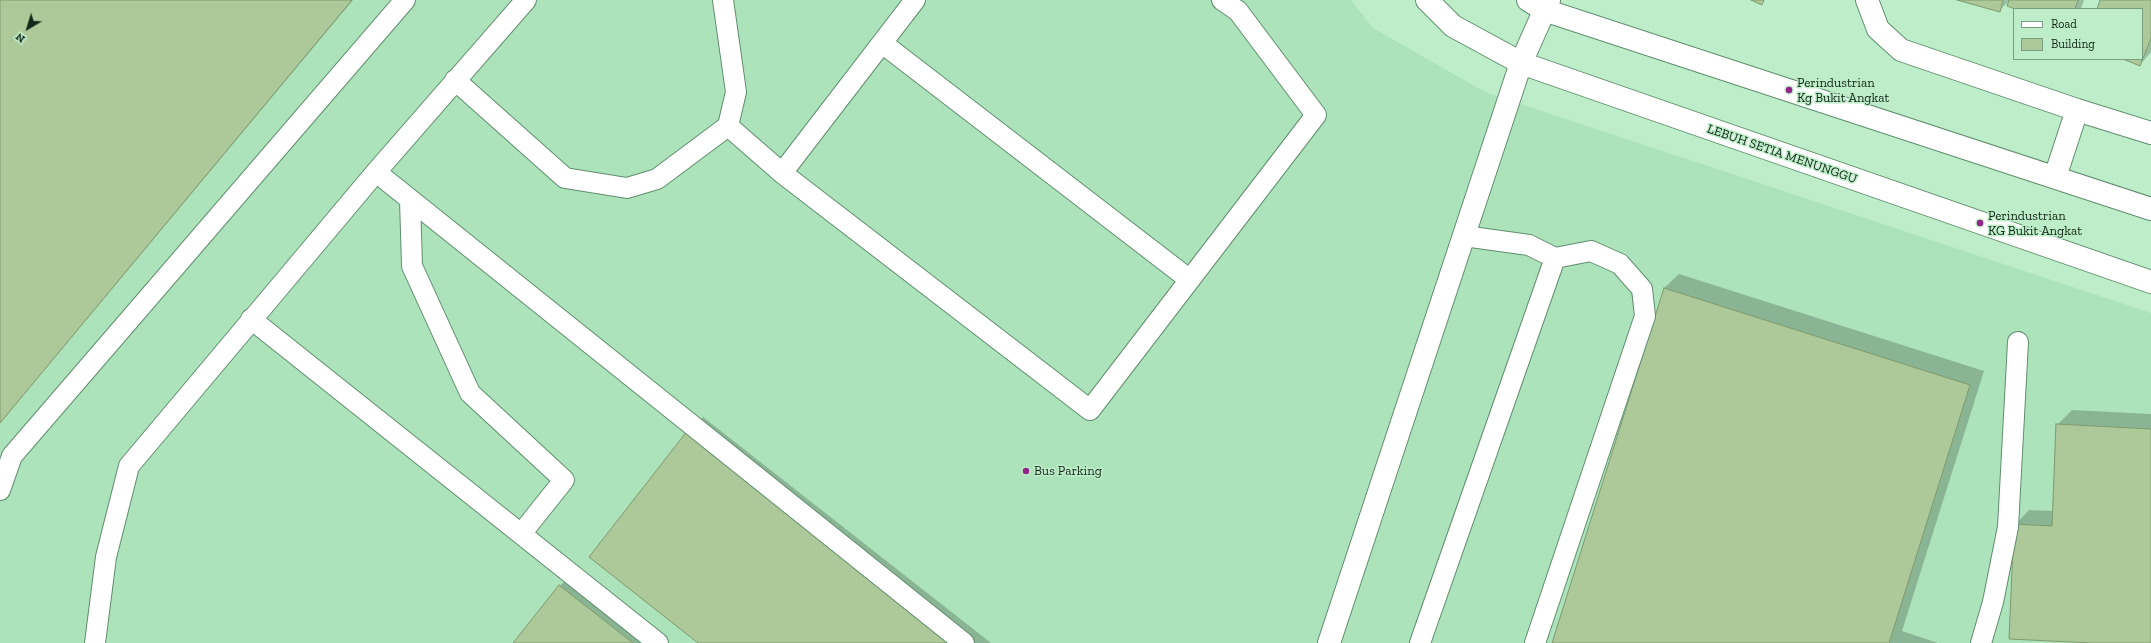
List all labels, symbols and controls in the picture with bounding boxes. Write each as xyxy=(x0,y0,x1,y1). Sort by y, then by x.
north arrow xyxy=(8,8,48,48)
legend xyxy=(2013,8,2143,60)
text: Road xyxy=(2051,17,2077,31)
text: N xyxy=(13,30,28,46)
text: Building xyxy=(2051,37,2095,51)
place label: Perindustrian Kg Bukit Angkat xyxy=(1797,75,1889,106)
marker: Perindustrian Kg Bukit Angkat xyxy=(1784,85,1794,95)
street label: LEBUH SETIA MENUNGGU xyxy=(1705,121,1859,187)
place label: Perindustrian KG Bukit Angkat xyxy=(1988,208,2082,239)
marker: Perindustrian KG Bukit Angkat xyxy=(1975,218,1985,228)
place label: Bus Parking xyxy=(1034,463,1102,479)
marker: Bus Parking xyxy=(1021,466,1031,476)

